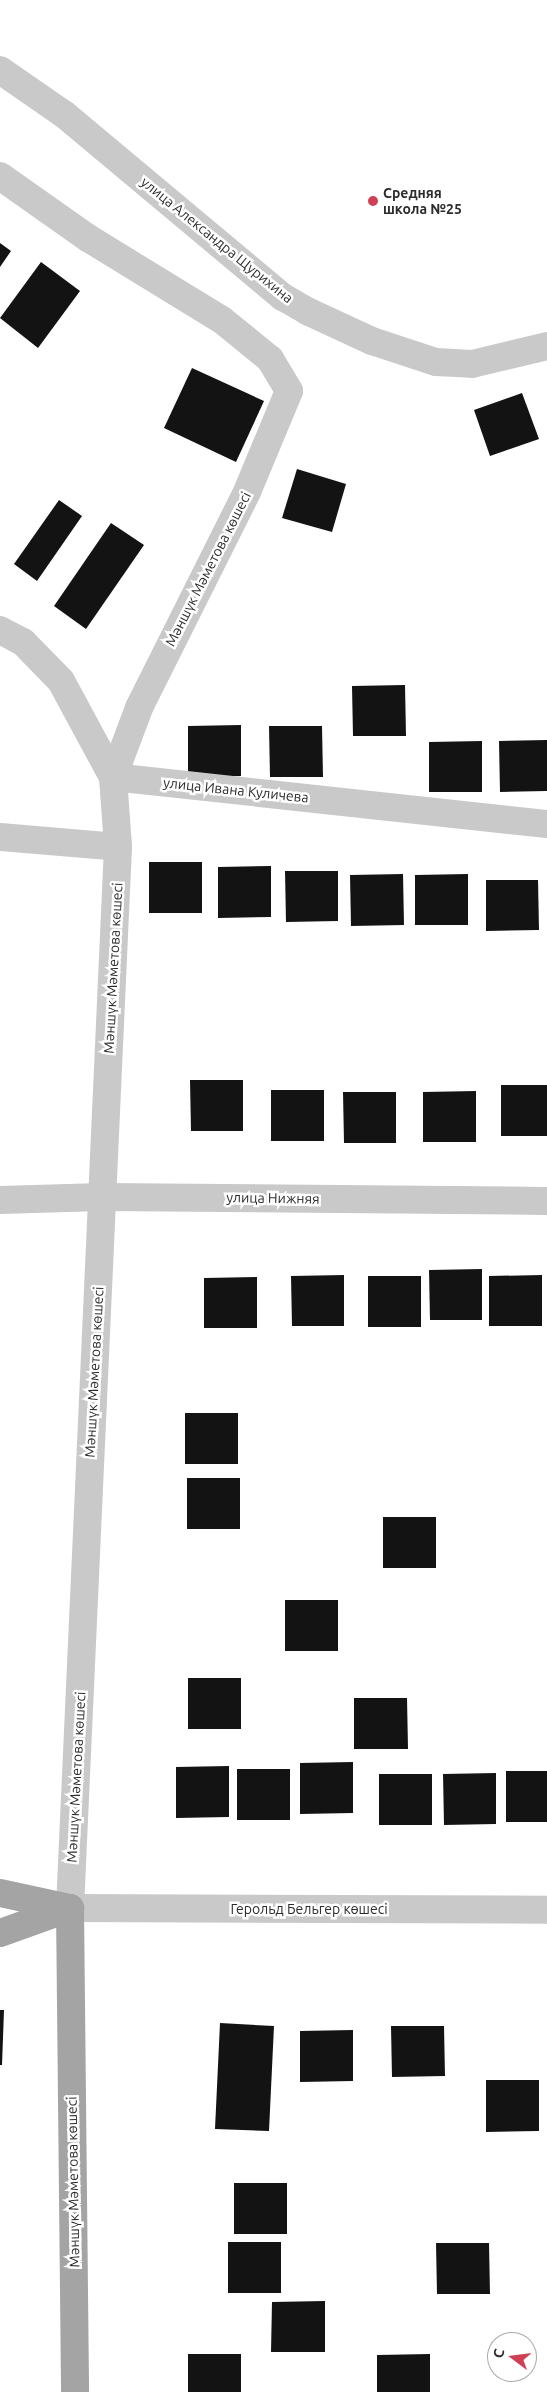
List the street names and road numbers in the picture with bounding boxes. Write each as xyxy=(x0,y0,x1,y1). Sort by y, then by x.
street label: улица Александра Щурихина xyxy=(138,173,296,307)
street label: Мәншүк Мәметова көшесі xyxy=(162,489,254,649)
street label: улица Ивана Куличева xyxy=(163,774,309,806)
street label: Мәншүк Мәметова көшесі xyxy=(100,882,126,1054)
street label: улица Нижняя xyxy=(226,1189,320,1207)
street label: Мәншүк Мәметова көшесі xyxy=(81,1286,107,1458)
street label: Мәншүк Мәметова көшесі xyxy=(63,1691,89,1863)
street label: Герольд Бельгер көшесі xyxy=(230,1901,388,1917)
street label: Мәншүк Мәметова көшесі xyxy=(63,2096,83,2268)

